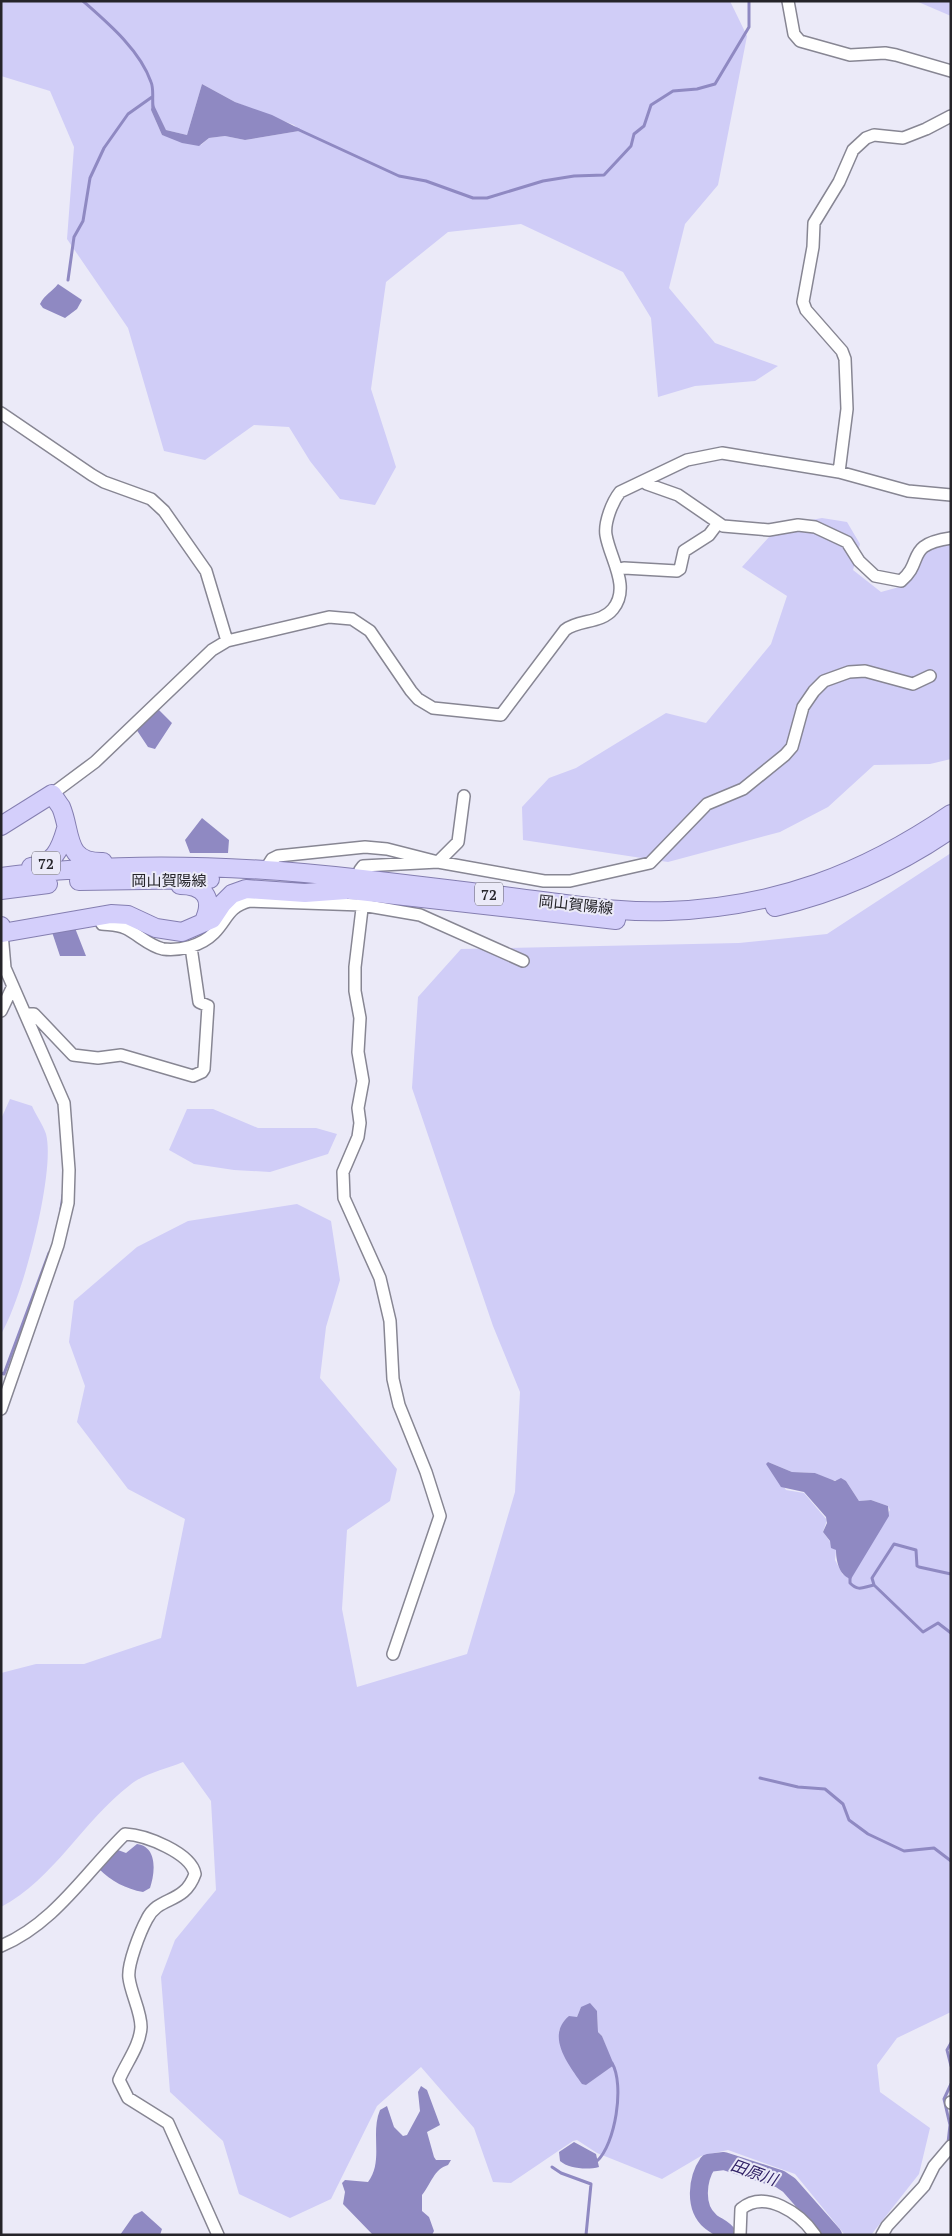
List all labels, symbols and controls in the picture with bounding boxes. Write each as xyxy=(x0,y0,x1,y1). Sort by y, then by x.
road number: 72 xyxy=(32,851,60,874)
street label: 岡山賀陽線 xyxy=(131,870,207,890)
road number: 72 xyxy=(475,882,503,906)
street label: 岡山賀陽線 xyxy=(538,890,614,918)
water label: 田原川 xyxy=(728,2153,782,2191)

